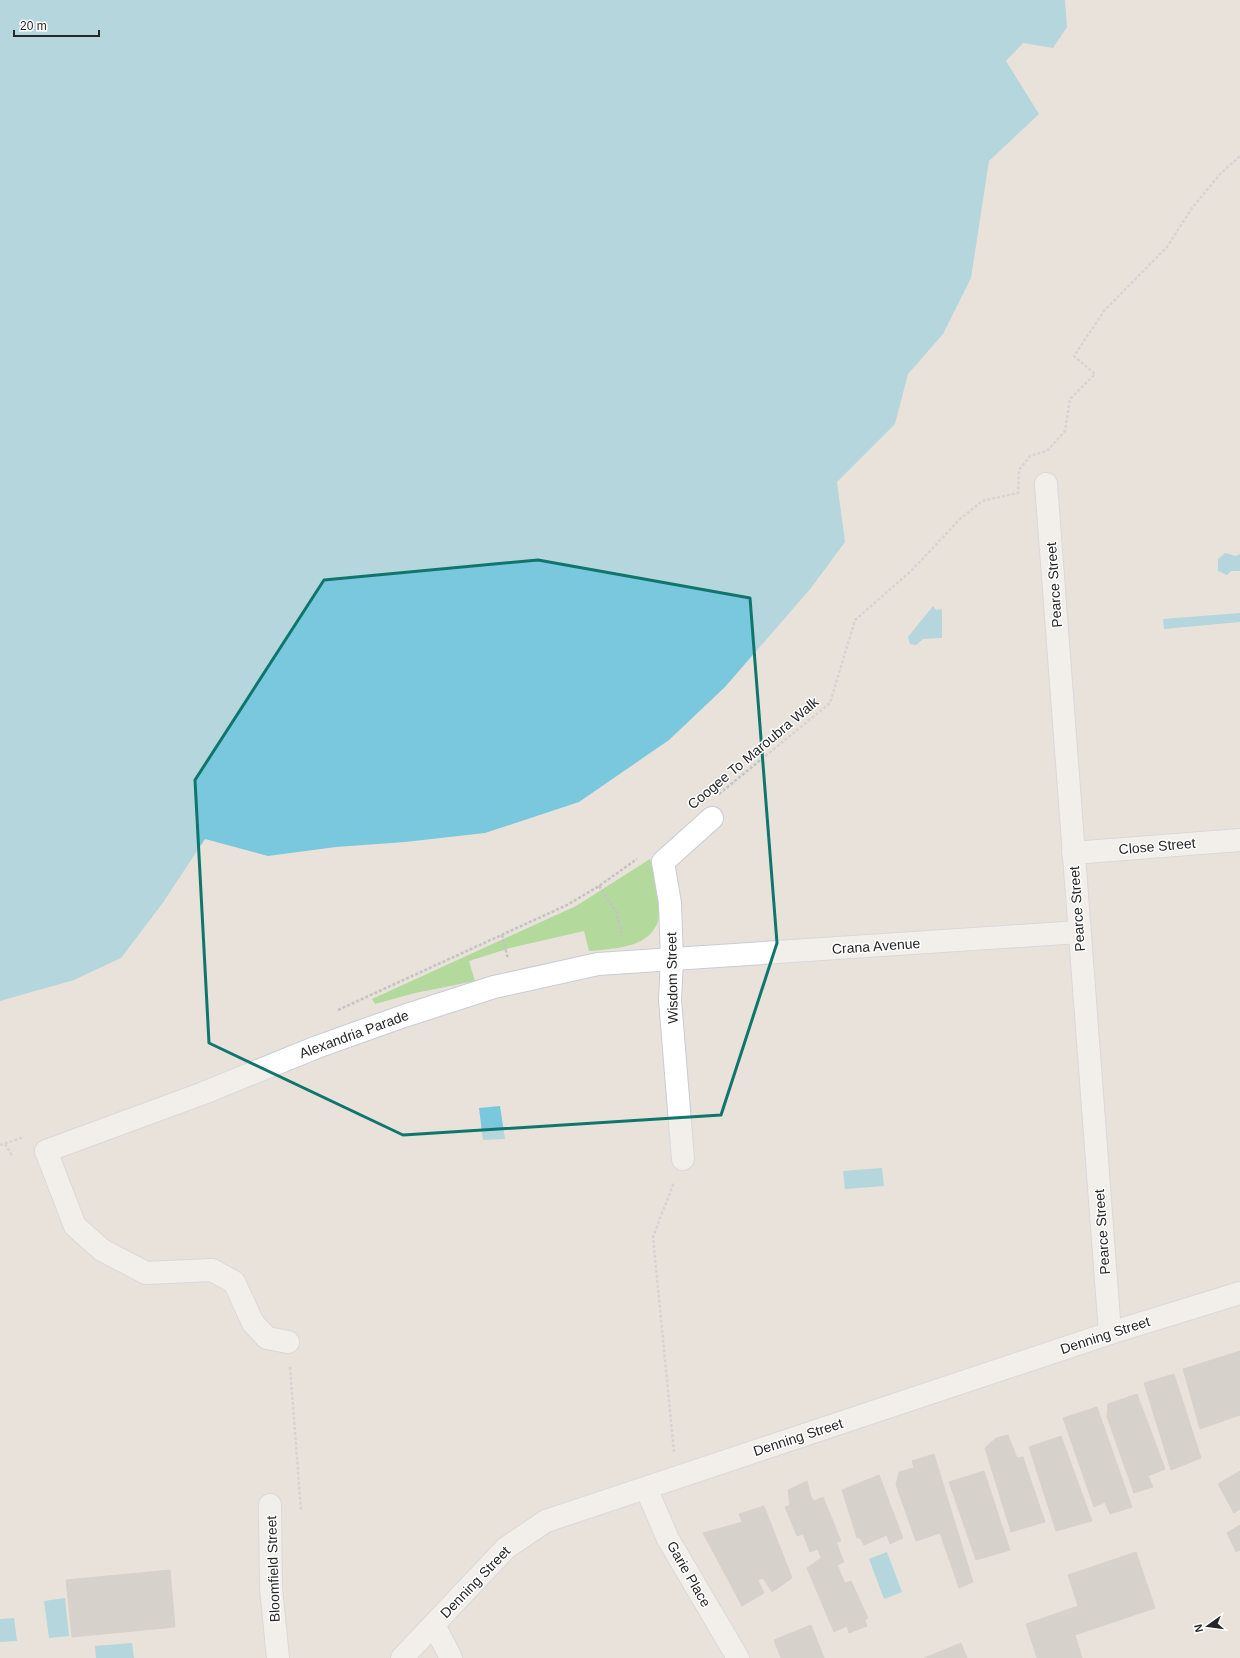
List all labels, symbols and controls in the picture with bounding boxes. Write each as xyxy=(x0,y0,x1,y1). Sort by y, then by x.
scale bar xyxy=(14,12,99,38)
text: 20 m xyxy=(20,19,47,33)
street label: Pearce Street xyxy=(1043,542,1065,628)
street label: Coogee To Maroubra Walk xyxy=(684,693,822,812)
street label: Close Street xyxy=(1118,835,1196,857)
street label: Pearce Street xyxy=(1066,866,1088,952)
street label: Wisdom Street xyxy=(663,932,681,1024)
street label: Crana Avenue xyxy=(831,935,921,957)
street label: Alexandria Parade xyxy=(297,1007,411,1061)
street label: Pearce Street xyxy=(1091,1189,1113,1275)
street label: Denning Street xyxy=(1058,1313,1152,1357)
street label: Denning Street xyxy=(751,1415,845,1459)
street label: Bloomfield Street xyxy=(263,1515,283,1623)
street label: Garie Place xyxy=(664,1538,714,1610)
street label: Denning Street xyxy=(437,1543,513,1621)
north arrow xyxy=(1188,1606,1228,1646)
text: N xyxy=(1192,1623,1205,1634)

